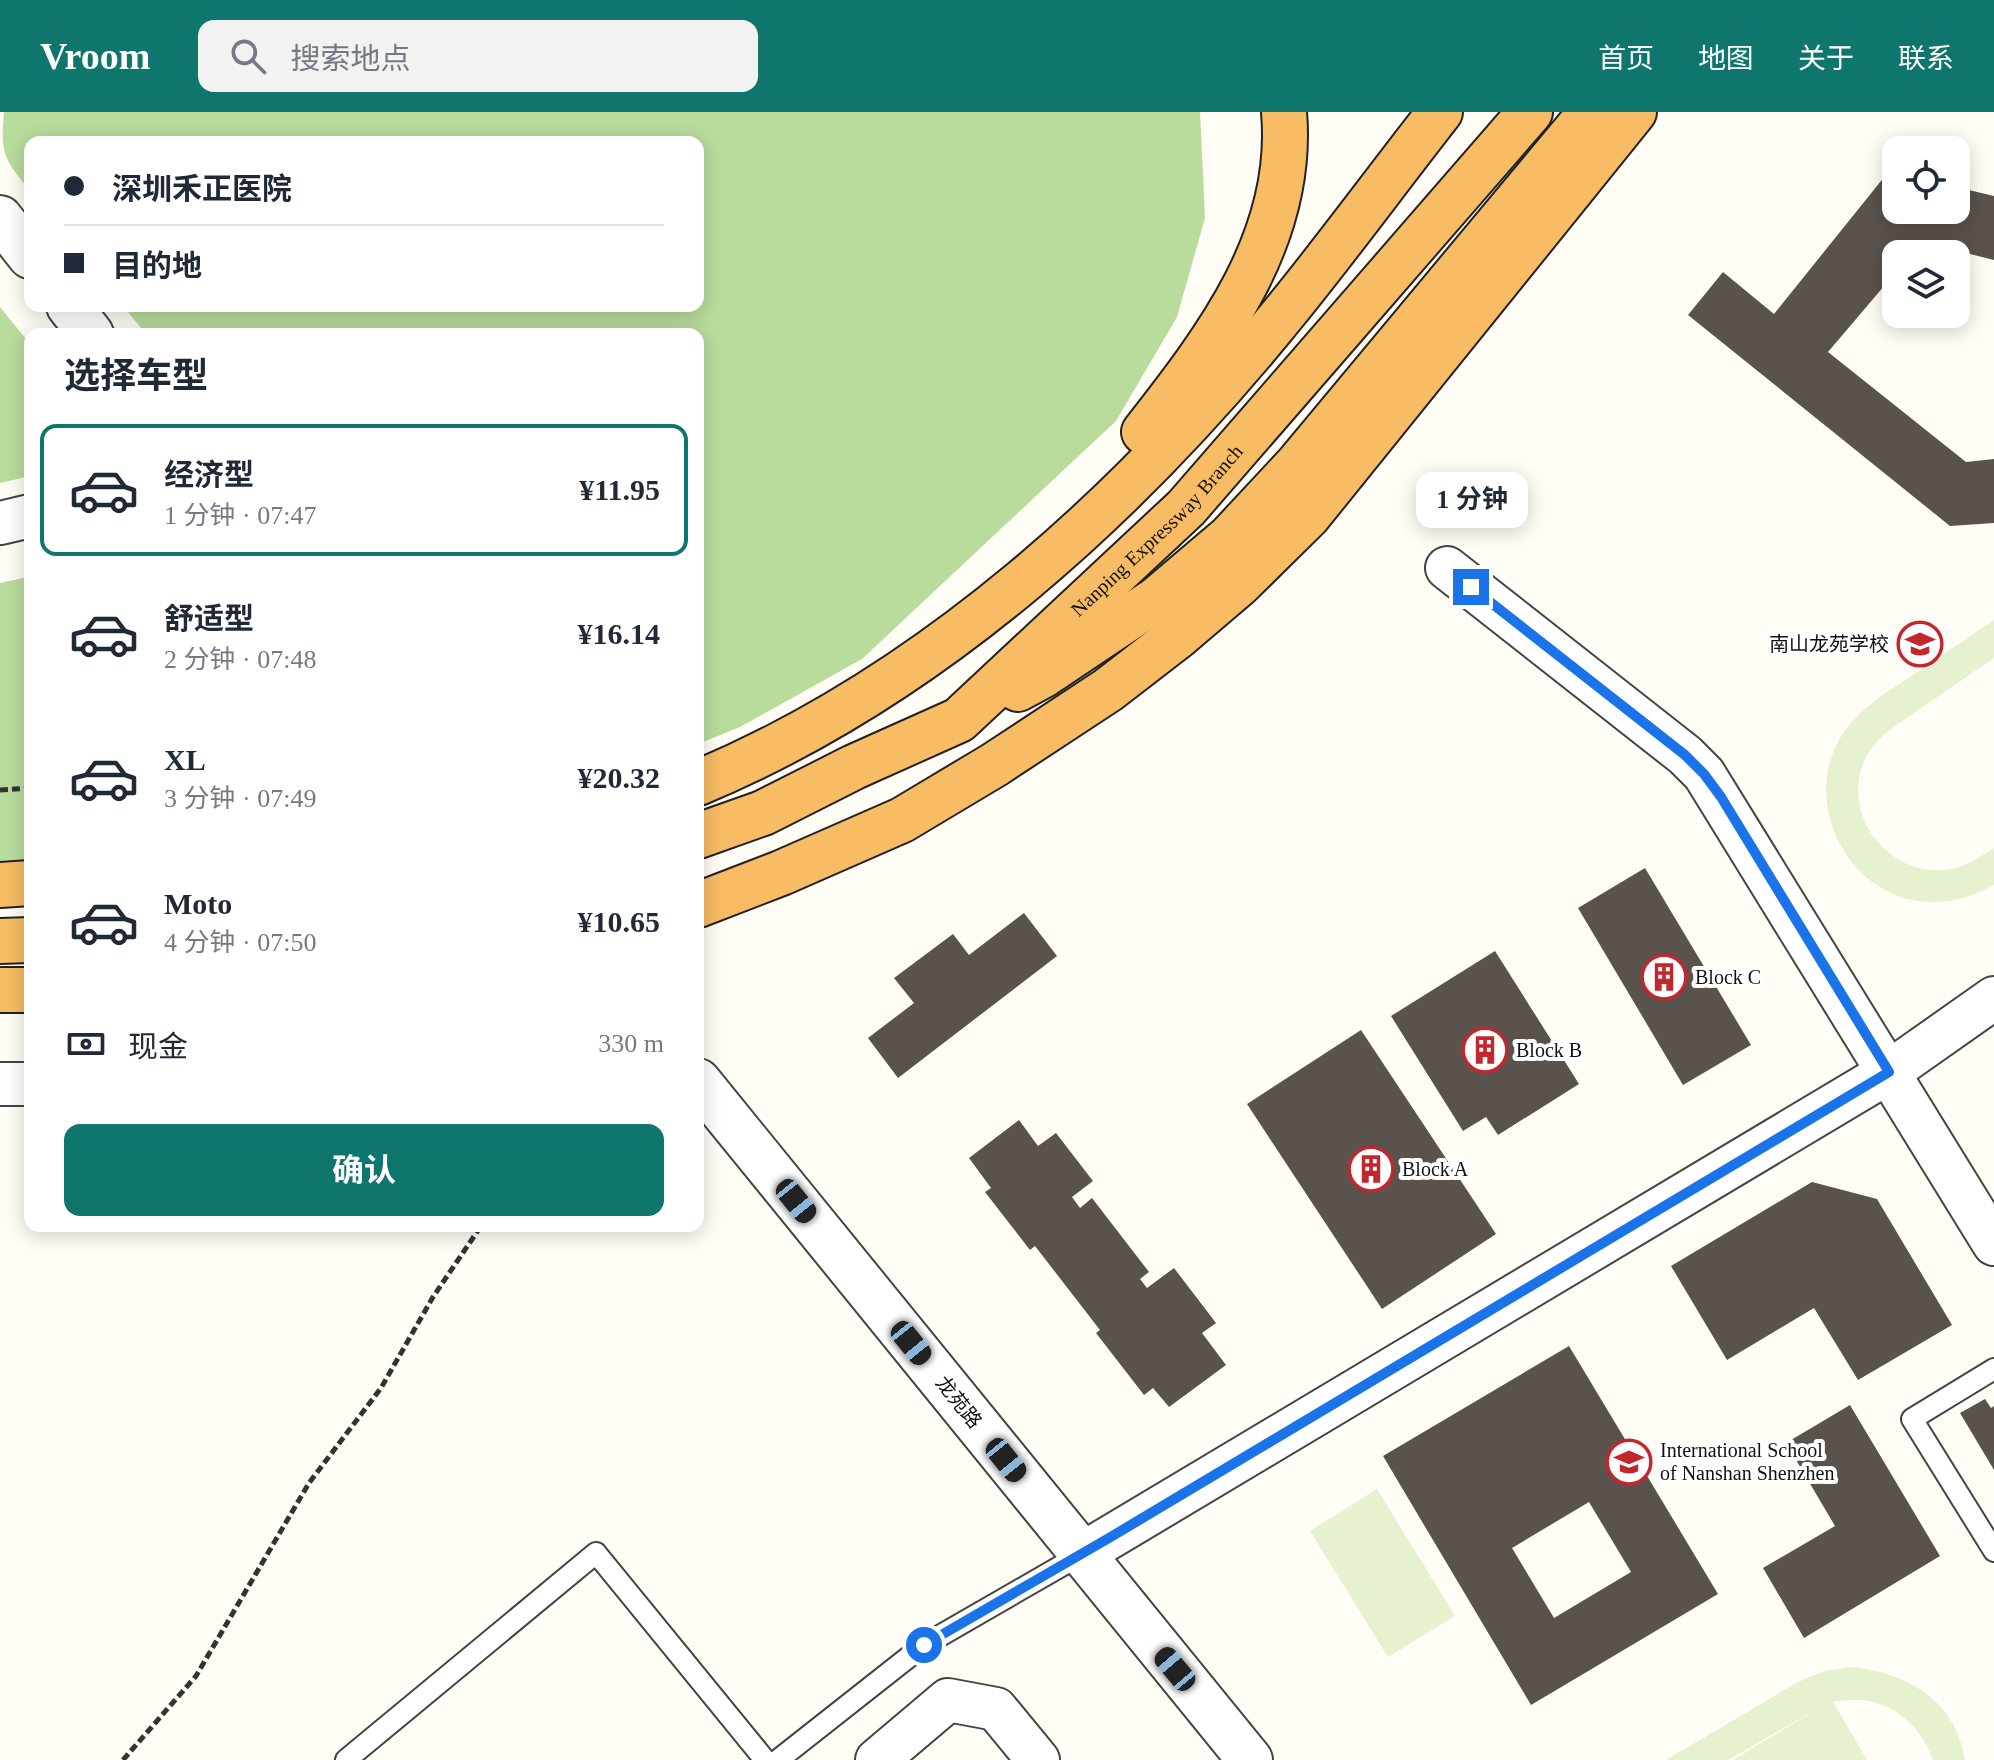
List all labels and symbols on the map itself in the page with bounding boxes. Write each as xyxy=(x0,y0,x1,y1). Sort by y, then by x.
street label: Nanping Expressway Branch xyxy=(1066,440,1247,621)
callout: 1 分钟 xyxy=(1415,471,1527,527)
route end xyxy=(1453,569,1489,605)
school or university icon: 南山龙苑学校 xyxy=(1896,620,1944,668)
place label: 南山龙苑学校 xyxy=(1769,633,1889,655)
building icon: Block C xyxy=(1640,953,1688,1001)
place label: Block C xyxy=(1695,966,1761,988)
building icon: Block B xyxy=(1461,1026,1509,1074)
place label: Block B xyxy=(1516,1039,1582,1061)
building icon: Block A xyxy=(1347,1145,1395,1193)
place label: Block A xyxy=(1402,1158,1469,1180)
car xyxy=(772,1175,820,1227)
car xyxy=(887,1317,935,1369)
street label: 龙苑路 xyxy=(932,1372,986,1432)
car xyxy=(982,1434,1030,1486)
school or university icon: International School of Nanshan Shenzhen xyxy=(1605,1438,1653,1486)
place label: International School of Nanshan Shenzhen xyxy=(1660,1439,1834,1484)
route start xyxy=(906,1627,942,1663)
car xyxy=(1150,1643,1200,1695)

